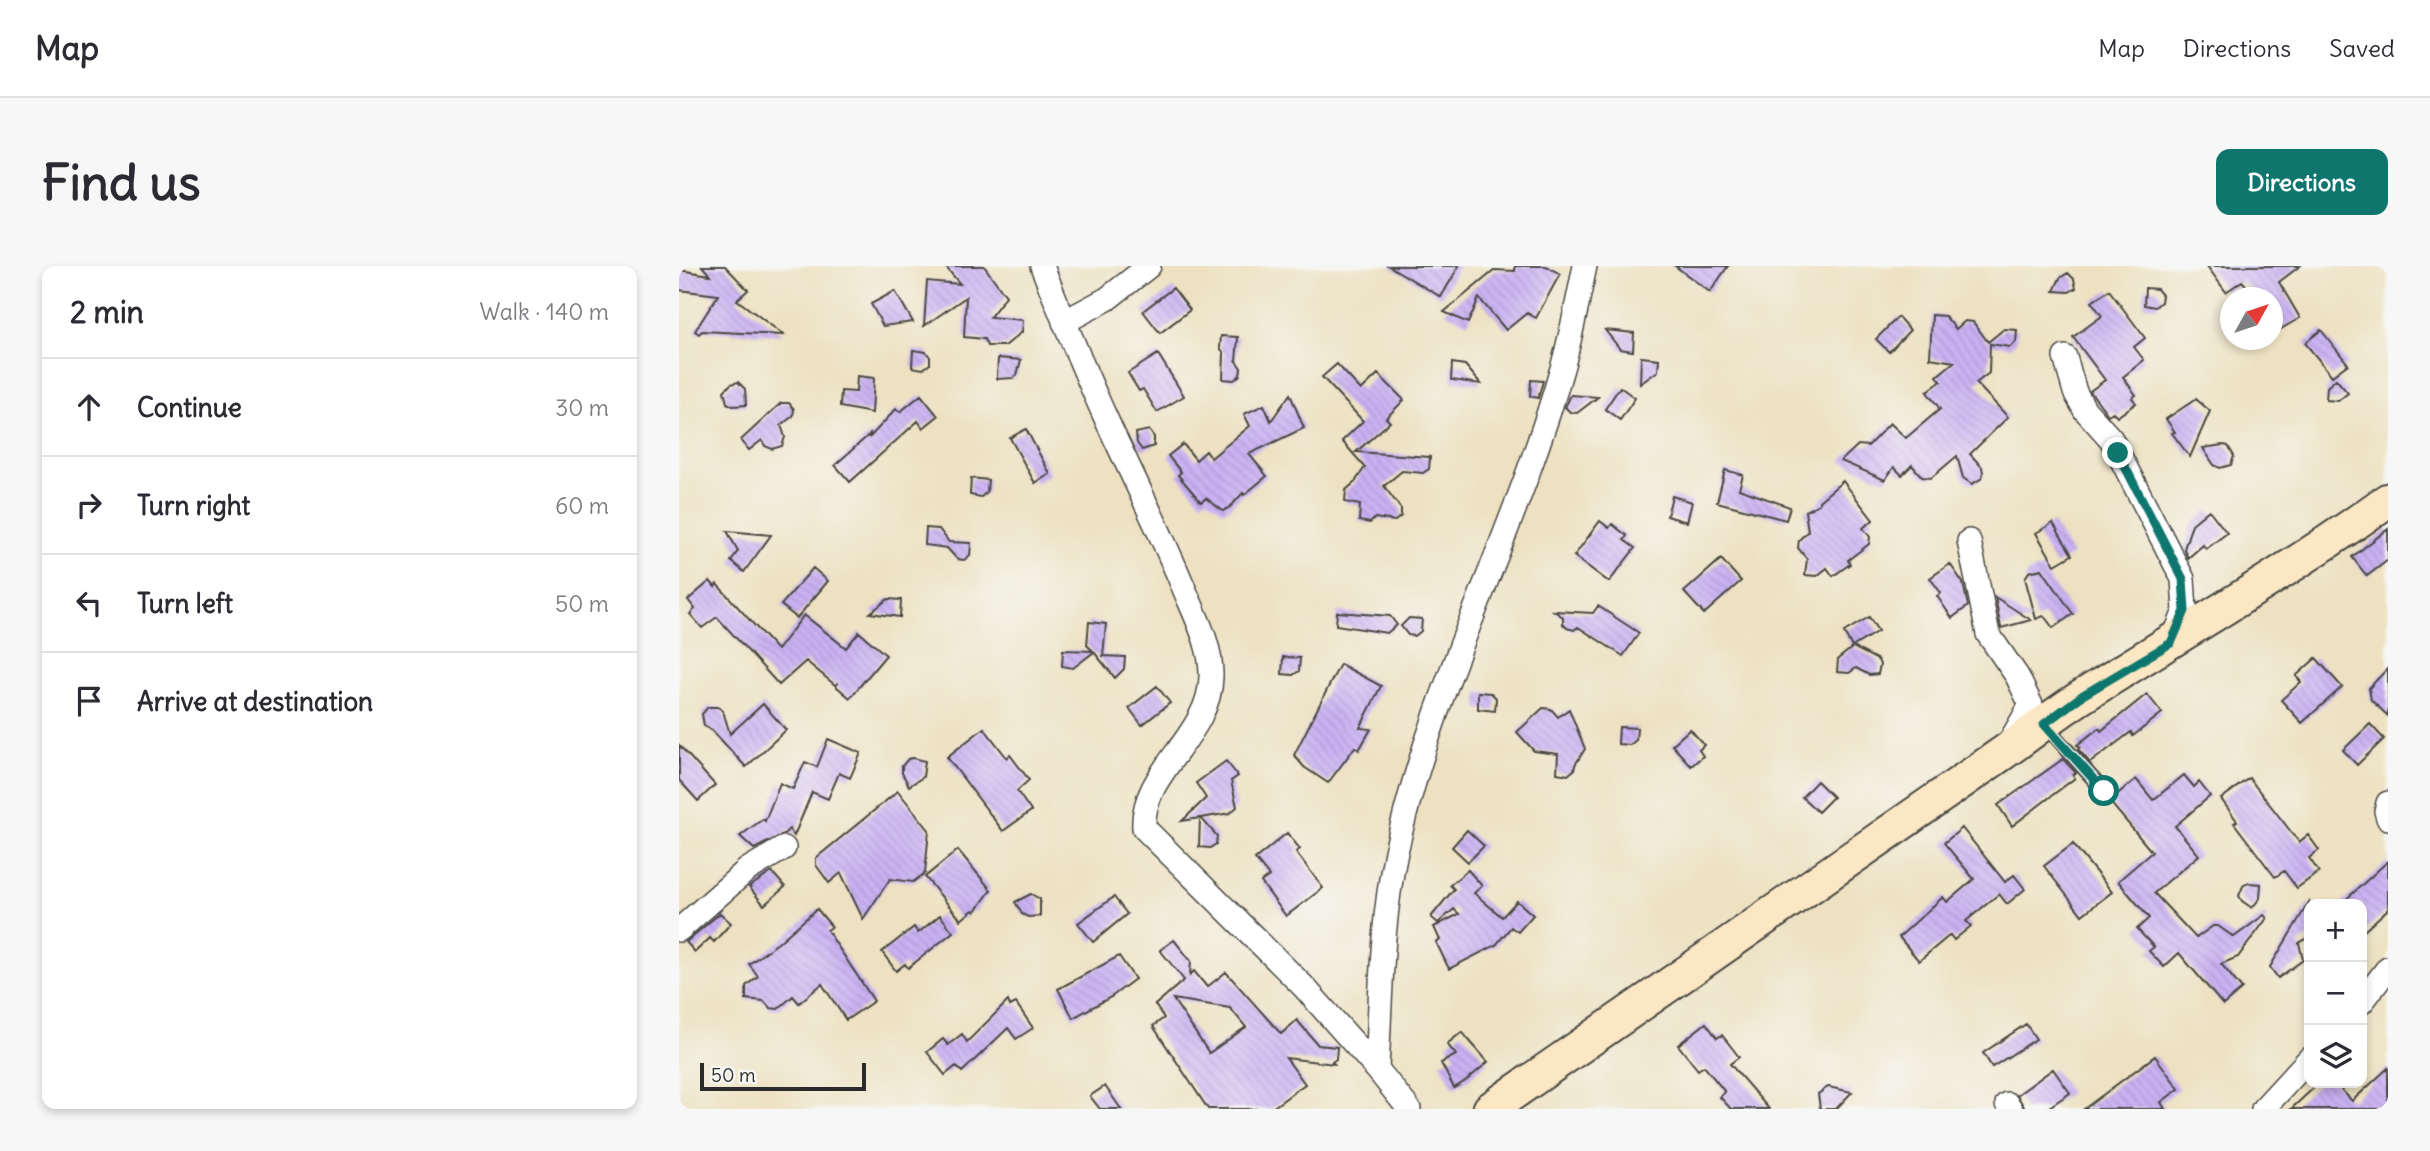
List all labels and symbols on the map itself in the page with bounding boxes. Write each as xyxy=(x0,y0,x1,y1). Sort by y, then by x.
north arrow xyxy=(2220,287,2283,350)
route end xyxy=(2102,437,2133,468)
route start xyxy=(2088,775,2119,806)
scale bar xyxy=(700,1060,866,1092)

